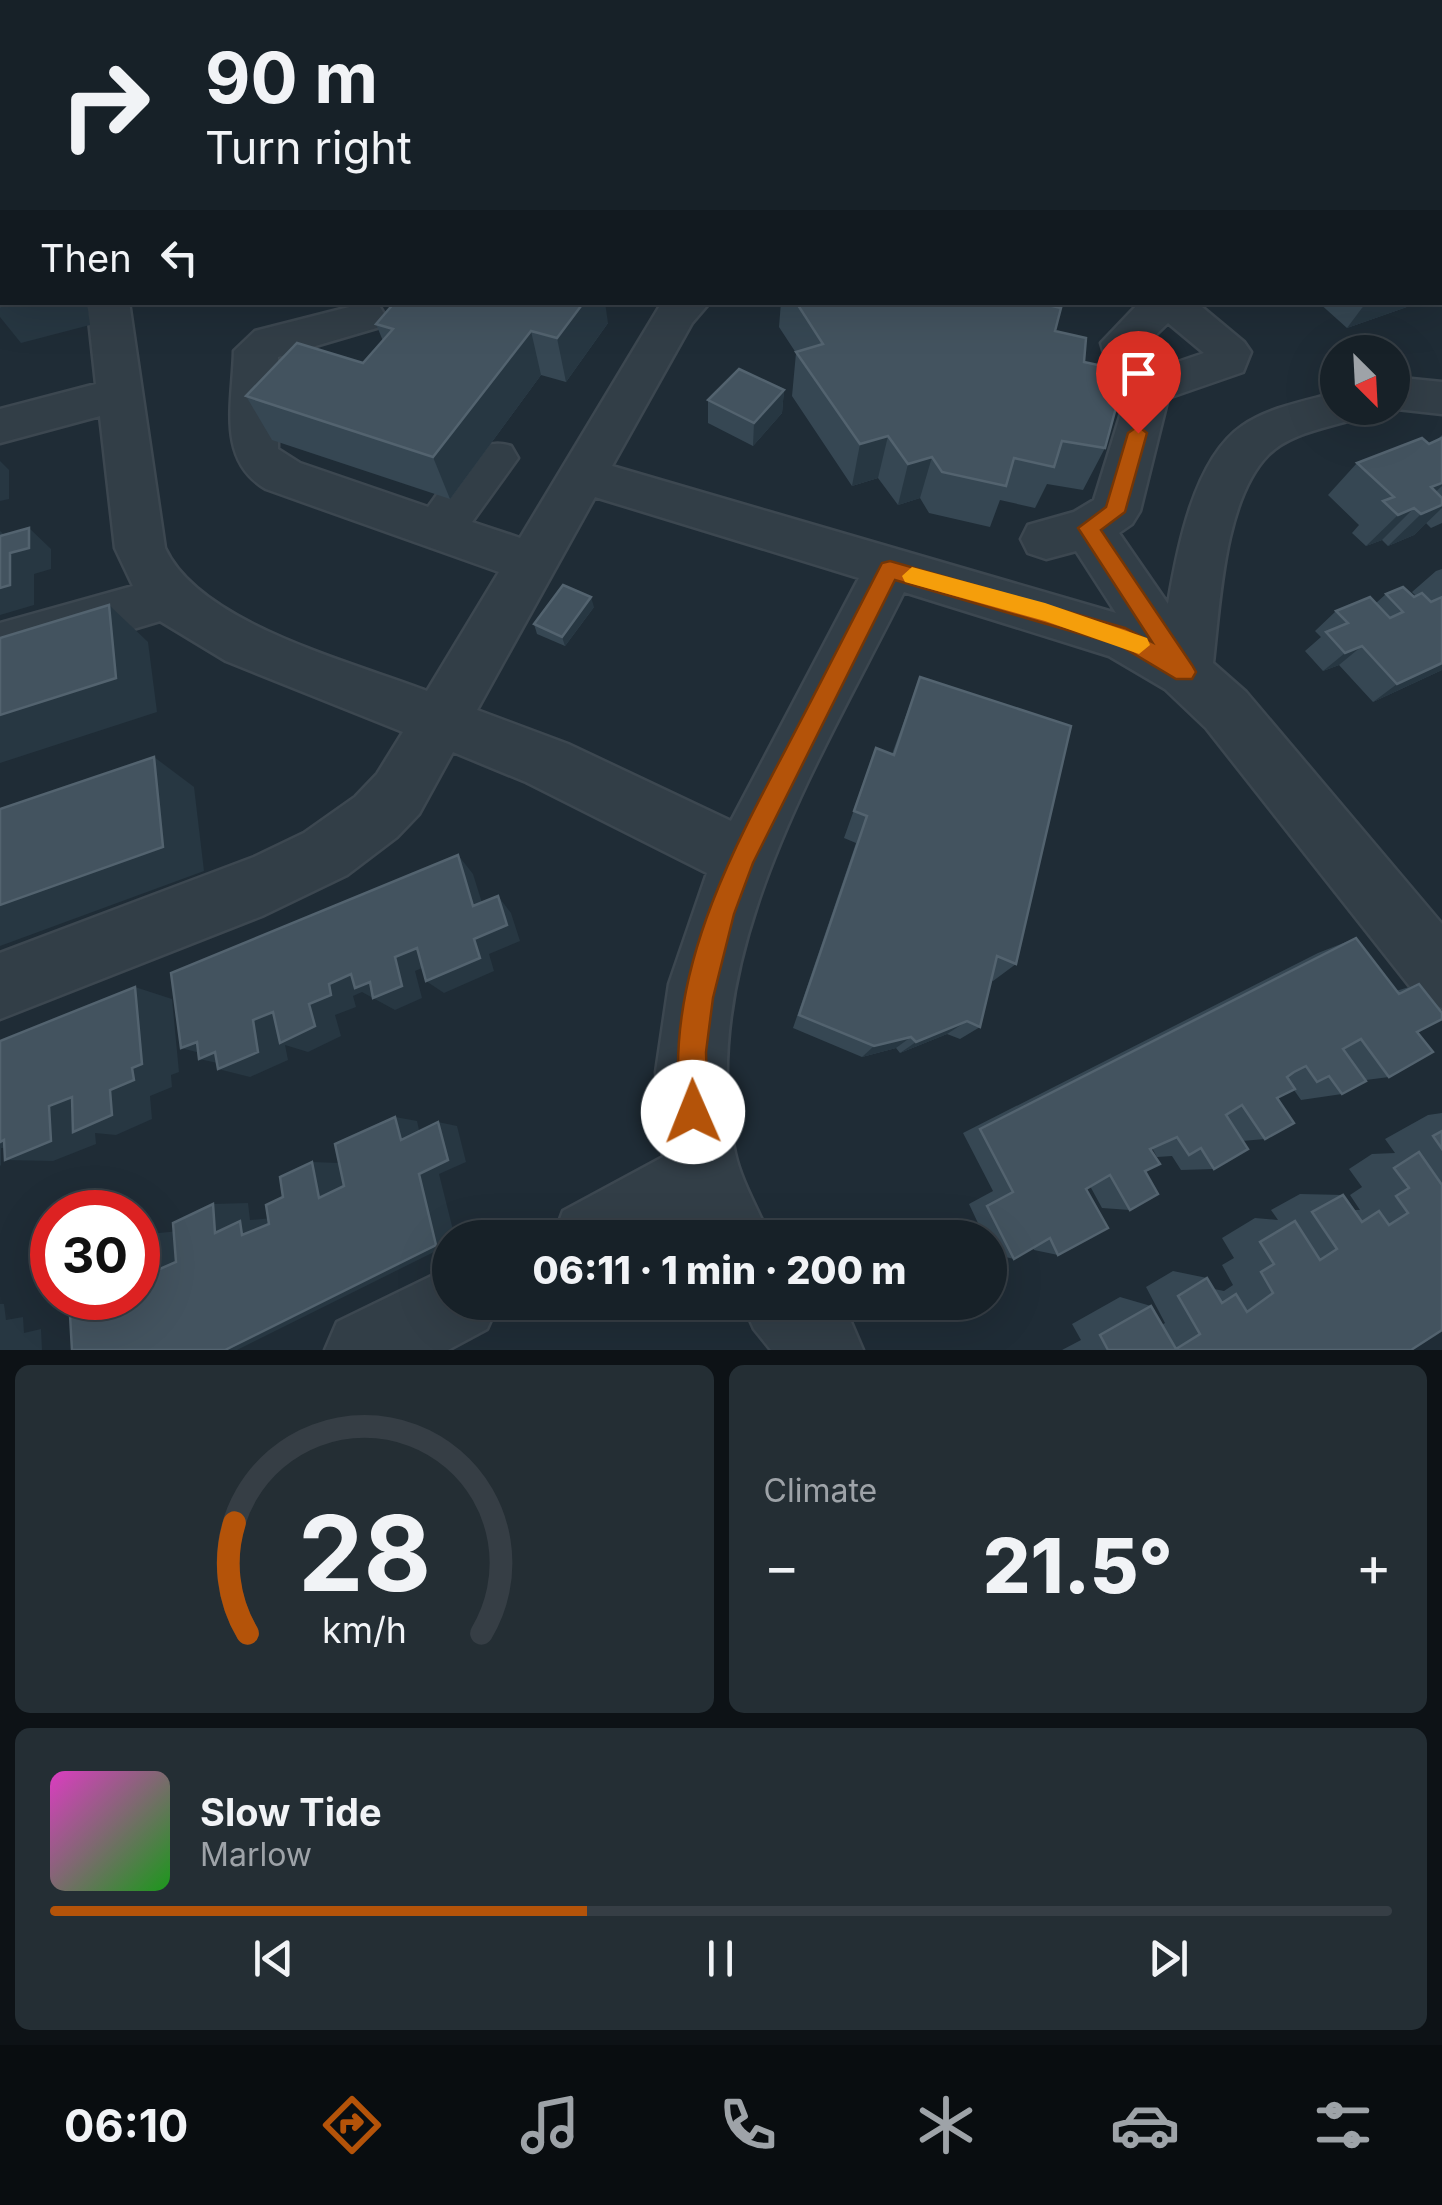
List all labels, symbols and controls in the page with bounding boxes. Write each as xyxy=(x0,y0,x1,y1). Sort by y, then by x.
text: 90 m xyxy=(205,35,378,120)
icon: right xyxy=(40,40,170,170)
text: Turn right xyxy=(205,120,412,175)
icon: left xyxy=(152,230,207,285)
text: Then xyxy=(40,235,132,281)
pin xyxy=(1096,331,1181,434)
north arrow xyxy=(1320,335,1410,425)
map controls xyxy=(1320,335,1410,425)
icon: arrive xyxy=(1111,346,1166,401)
position arrow xyxy=(641,1060,745,1164)
speed limit sign: 30 xyxy=(30,1190,160,1320)
text: 06:11 · 1 min · 200 m xyxy=(532,1247,907,1293)
text: Climate xyxy=(764,1471,877,1510)
text: 28 xyxy=(298,1490,431,1616)
text: 21.5° xyxy=(983,1520,1173,1611)
text: − xyxy=(764,1533,800,1599)
text: + xyxy=(1356,1533,1392,1599)
text: km/h xyxy=(322,1608,407,1652)
text: Slow Tide xyxy=(200,1789,382,1835)
text: Marlow xyxy=(200,1835,312,1874)
icon: previous xyxy=(246,1931,301,1986)
icon: pause xyxy=(693,1931,748,1986)
icon: next xyxy=(1141,1931,1196,1986)
icon: directions xyxy=(317,2090,387,2160)
icon: music xyxy=(515,2090,585,2160)
icon: phone xyxy=(713,2090,783,2160)
icon: climate xyxy=(911,2090,981,2160)
icon: car xyxy=(1110,2090,1180,2160)
icon: filters xyxy=(1308,2090,1378,2160)
text: 06:10 xyxy=(64,2098,188,2153)

